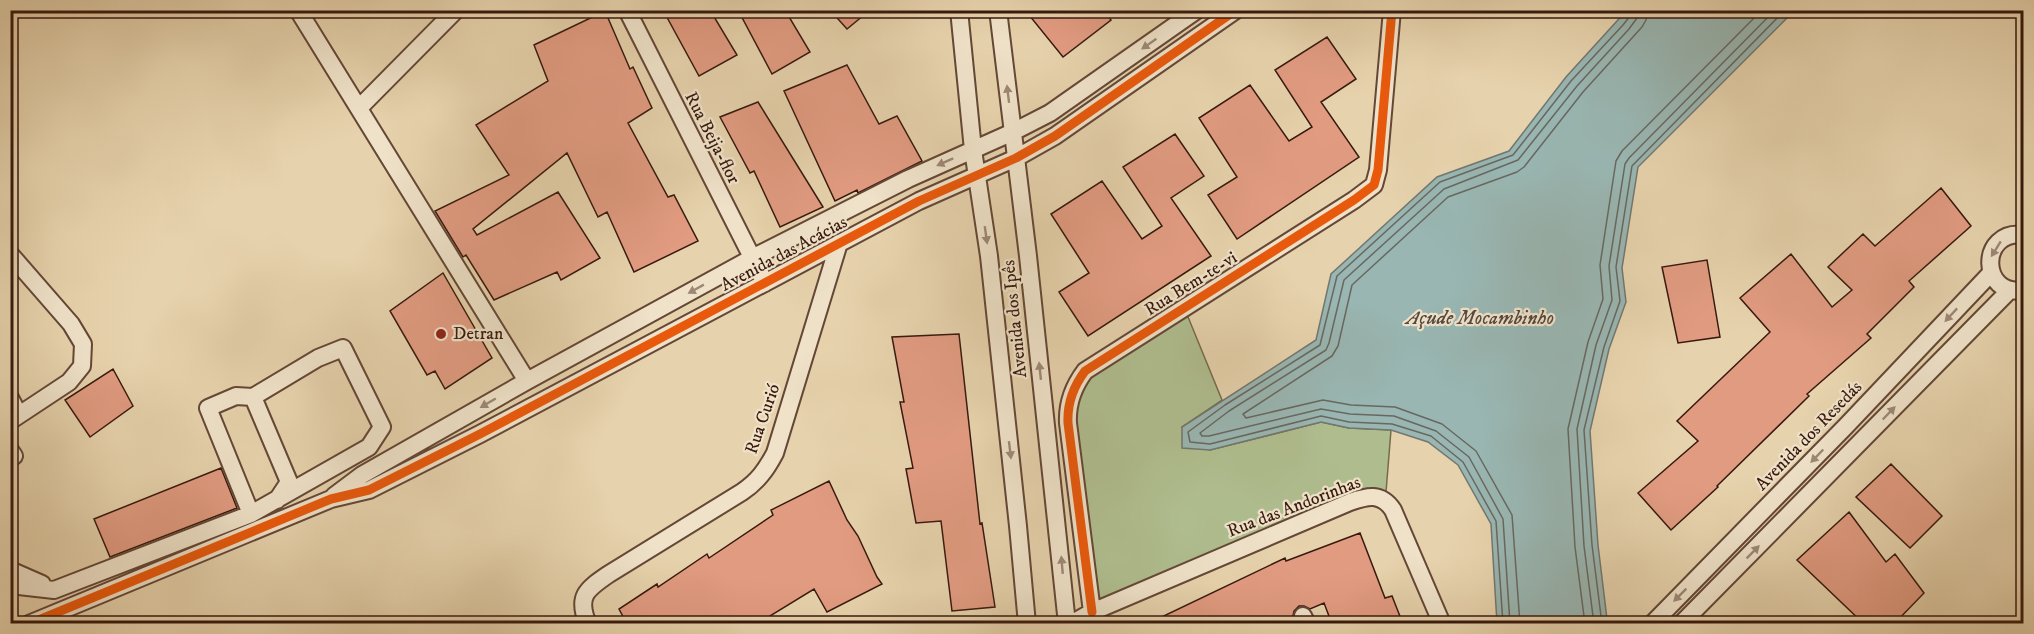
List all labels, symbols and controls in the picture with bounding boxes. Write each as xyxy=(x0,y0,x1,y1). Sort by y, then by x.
one-way arrow xyxy=(1142,38,1158,50)
one-way arrow xyxy=(1004,85,1013,104)
street label: Rua Beija-flor xyxy=(679,88,745,188)
one-way arrow xyxy=(936,158,953,167)
street label: Avenida das Acácias xyxy=(717,211,851,297)
one-way arrow xyxy=(981,226,990,245)
one-way arrow xyxy=(1990,241,2001,257)
street label: Rua Bem-te-vi xyxy=(1141,247,1241,321)
street label: Avenida dos Ipês xyxy=(998,259,1032,379)
one-way arrow xyxy=(688,284,705,294)
water label: Açude Mocambinho xyxy=(1404,306,1554,331)
one-way arrow xyxy=(1945,308,1959,322)
place label: Detran xyxy=(453,323,504,345)
marker: Detran xyxy=(434,327,448,341)
one-way arrow xyxy=(1035,362,1045,381)
street label: Avenida dos Resedás xyxy=(1751,377,1867,495)
street label: Rua Curió xyxy=(741,381,785,457)
one-way arrow xyxy=(480,397,497,407)
one-way arrow xyxy=(1882,407,1896,421)
one-way arrow xyxy=(1005,441,1014,460)
one-way arrow xyxy=(1810,449,1824,463)
street label: Rua das Andorinhas xyxy=(1224,471,1364,543)
one-way arrow xyxy=(1745,546,1759,560)
one-way arrow xyxy=(1057,556,1067,575)
one-way arrow xyxy=(1673,588,1687,603)

